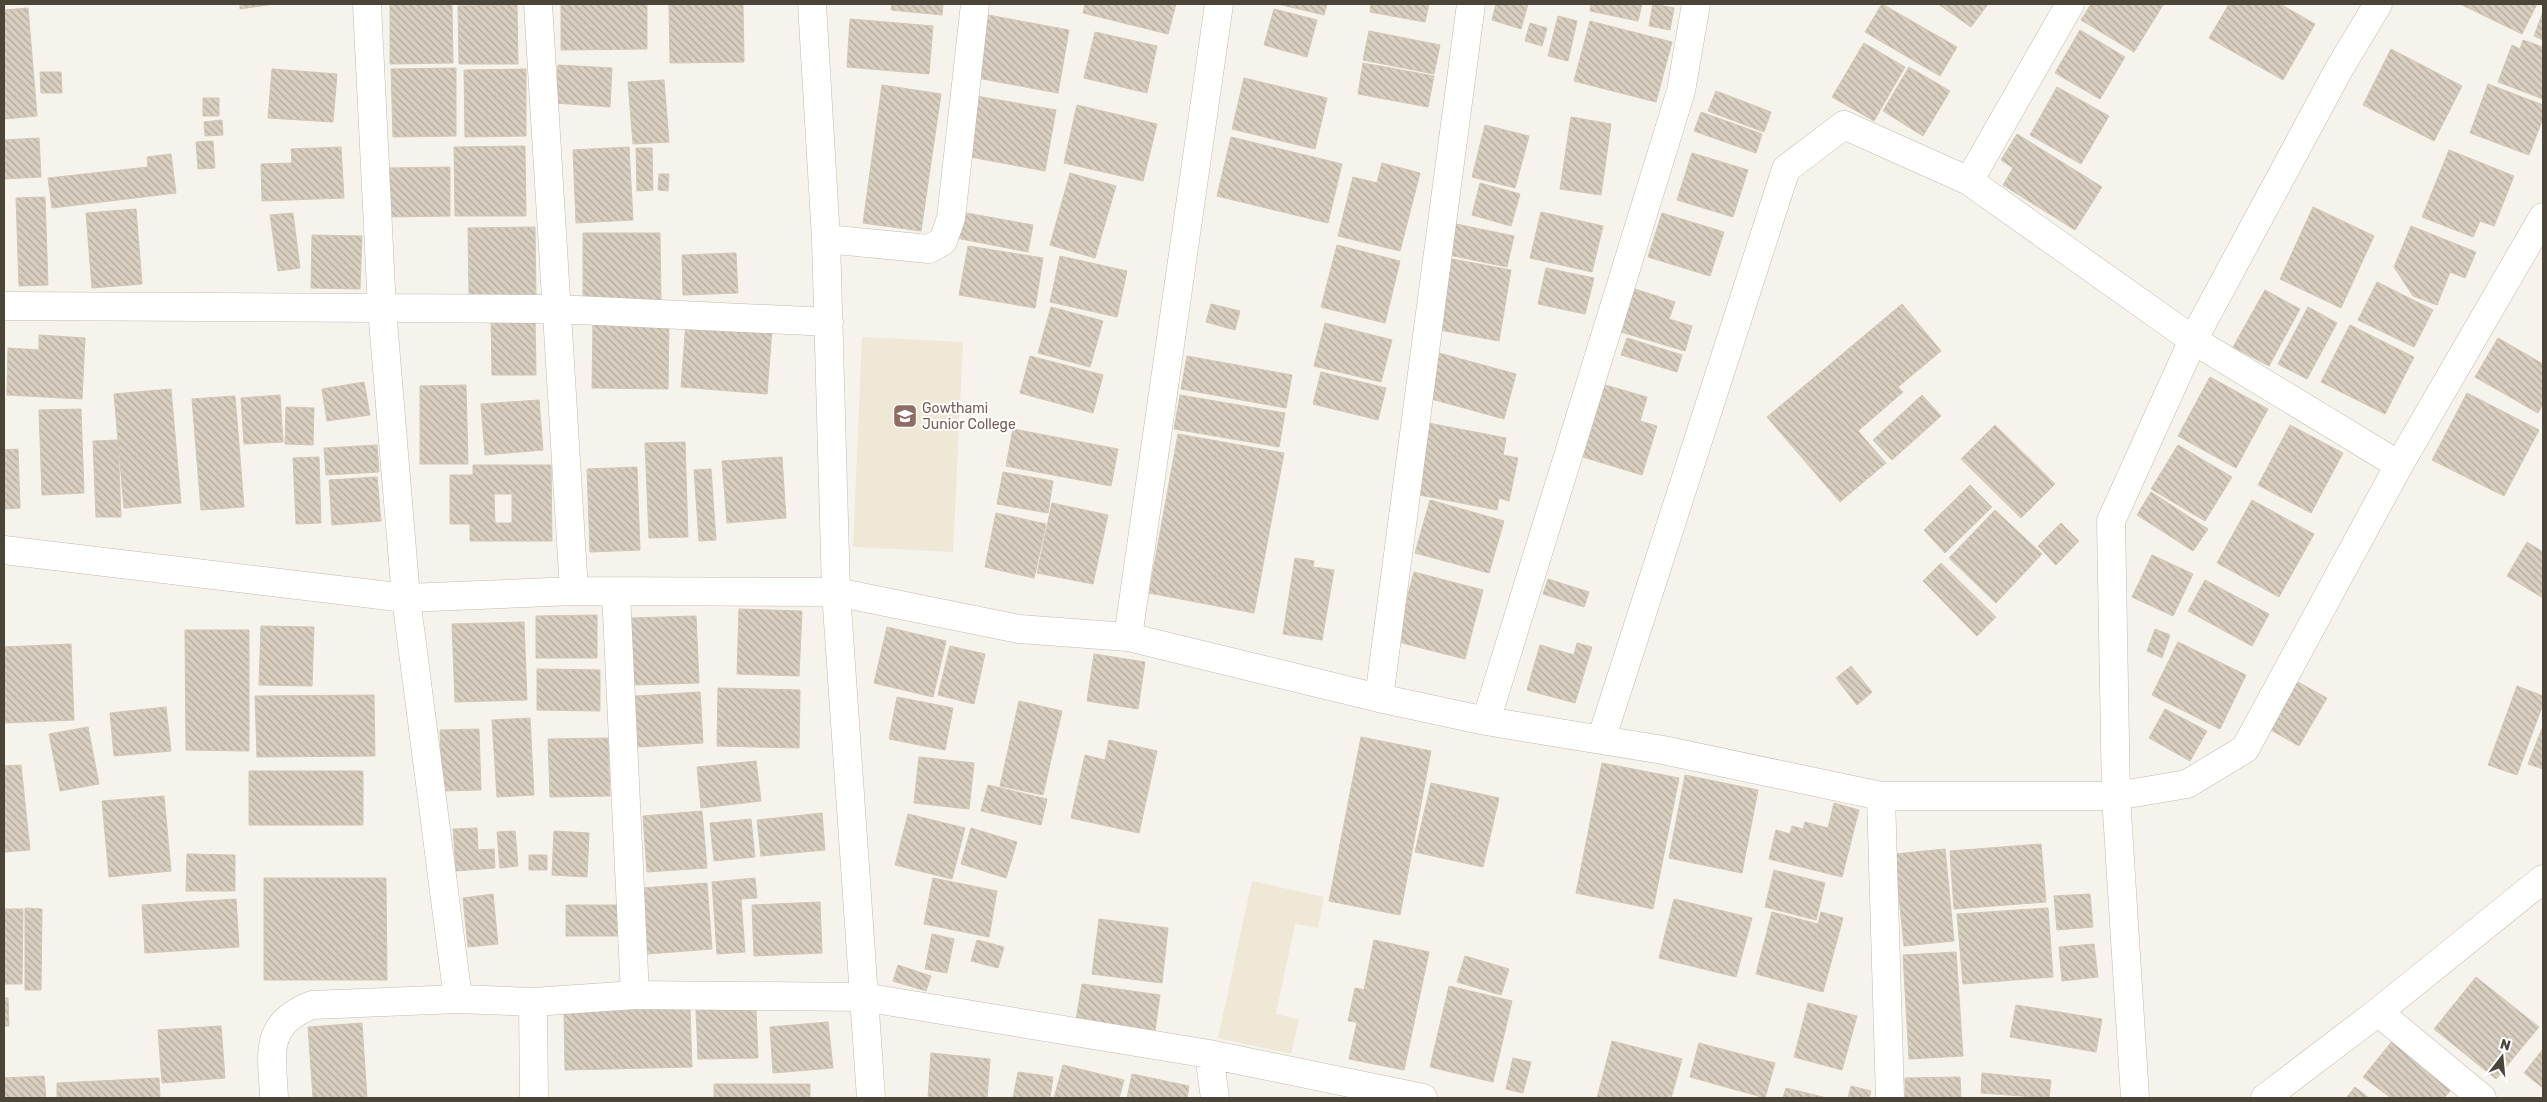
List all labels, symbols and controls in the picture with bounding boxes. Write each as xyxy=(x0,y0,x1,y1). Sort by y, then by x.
place label: Gowthami Junior College xyxy=(922,400,1016,433)
school or university icon: Gowthami Junior College xyxy=(892,403,918,429)
north arrow xyxy=(2477,1032,2527,1082)
text: N xyxy=(2498,1035,2513,1055)

